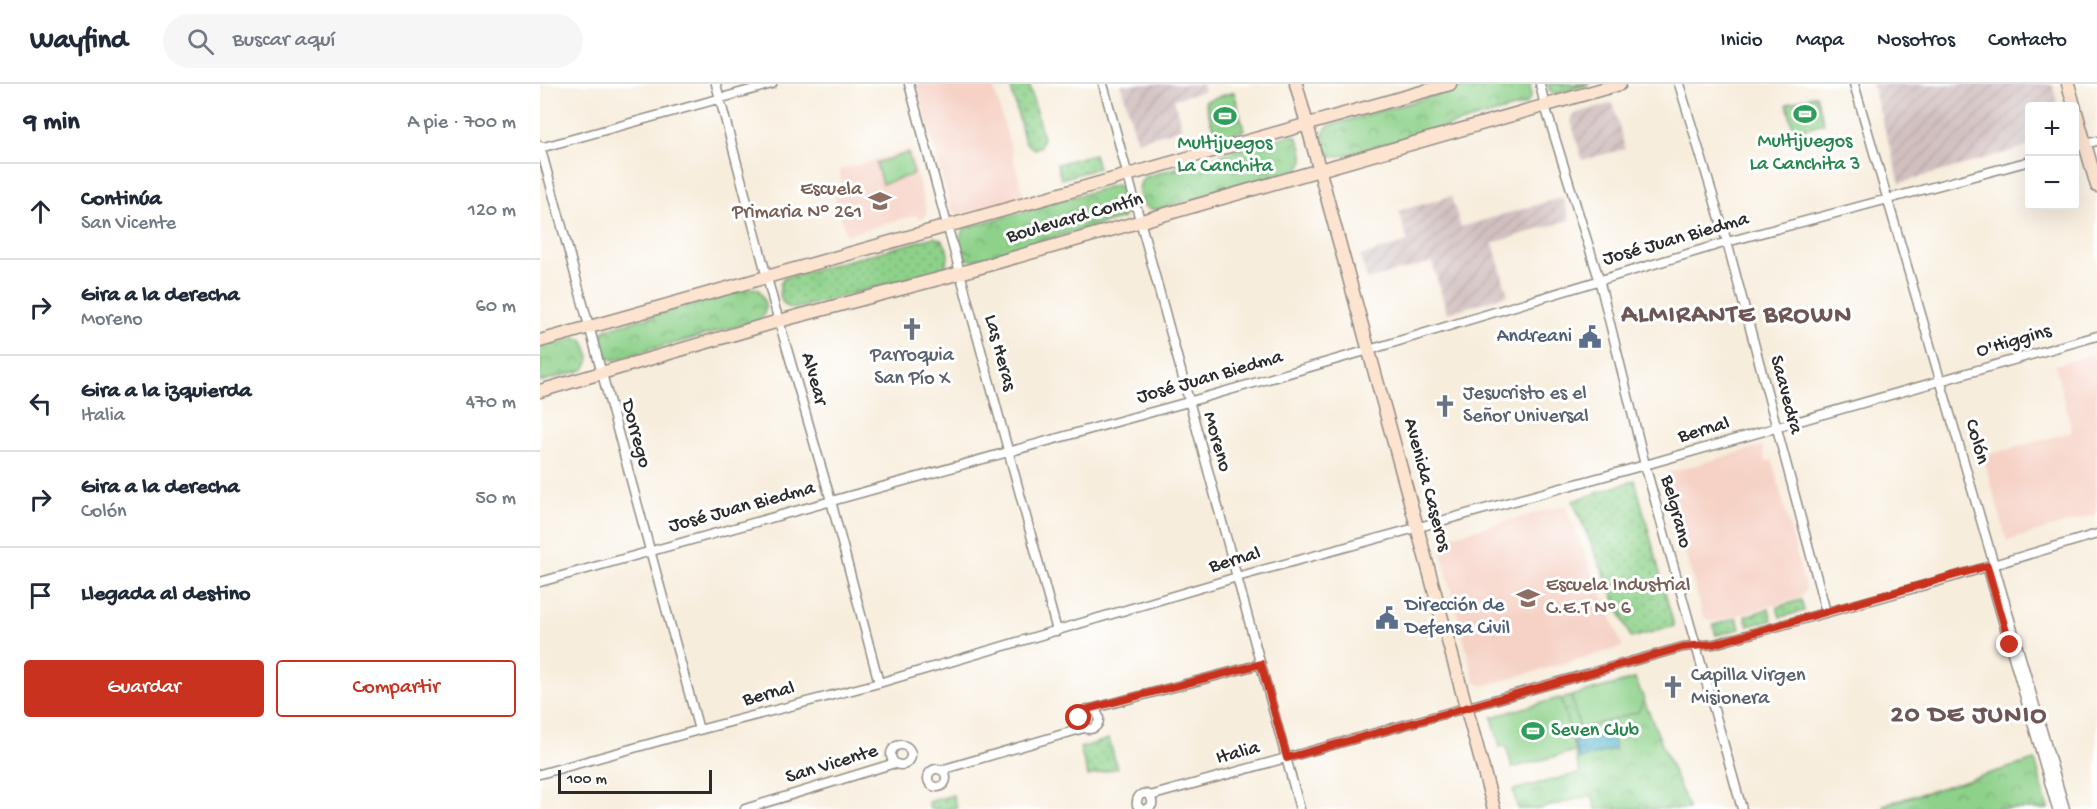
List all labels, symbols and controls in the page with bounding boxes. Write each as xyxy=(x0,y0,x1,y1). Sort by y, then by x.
search box xyxy=(163,14,583,68)
text: Wayfind xyxy=(30,25,127,58)
icon: search xyxy=(184,25,217,58)
text: Buscar aquí xyxy=(232,28,335,54)
text: Inicio xyxy=(1721,29,1763,54)
text: Mapa xyxy=(1796,29,1844,54)
text: Nosotros xyxy=(1877,29,1955,54)
text: Contacto xyxy=(1988,29,2067,54)
sports icon: Multijuegos La Canchita 3 xyxy=(1792,101,1818,127)
map controls xyxy=(2025,102,2079,210)
button: + xyxy=(2025,102,2079,156)
sports icon: Multijuegos La Canchita xyxy=(1212,103,1238,129)
text: 9 min xyxy=(24,108,80,139)
text: A pie · 700 m xyxy=(407,112,516,135)
place label: Multijuegos La Canchita 3 xyxy=(1750,131,1860,177)
place label: Multijuegos La Canchita xyxy=(1177,133,1274,179)
button: − xyxy=(2025,156,2079,210)
place label: Escuela Primaria N° 261 xyxy=(731,179,863,225)
text: Continúa xyxy=(81,187,162,213)
school or university icon: Escuela Primaria N° 261 xyxy=(867,188,893,214)
street label: Boulevard Contín xyxy=(1003,188,1146,250)
icon: ahead xyxy=(24,195,57,228)
text: 120 m xyxy=(468,200,516,223)
street label: José Juan Biedma xyxy=(1600,208,1752,272)
text: San Vicente xyxy=(81,213,176,236)
text: Gira a la derecha xyxy=(81,283,239,309)
icon: right xyxy=(24,291,57,324)
text: 60 m xyxy=(476,296,516,319)
district label: ALMIRANTE BROWN xyxy=(1620,301,1853,332)
text: Moreno xyxy=(81,309,143,332)
street label: Las Heras xyxy=(978,312,1020,394)
church icon: Parroquia San Pío X xyxy=(899,316,925,342)
street label: O'Higgins xyxy=(1974,320,2055,364)
public building icon: Andreani xyxy=(1577,324,1603,350)
place label: Andreani xyxy=(1497,326,1572,349)
place label: Parroquia San Pío X xyxy=(869,345,955,391)
street label: José Juan Biedma xyxy=(1134,346,1286,410)
street label: Alvear xyxy=(795,350,832,410)
street label: Saavedra xyxy=(1763,353,1807,438)
text: Gira a la izquierda xyxy=(81,379,252,405)
place label: Jesucristo es el Señor Universal xyxy=(1463,383,1589,429)
icon: left xyxy=(24,387,57,420)
text: 470 m xyxy=(466,392,516,415)
church icon: Jesucristo es el Señor Universal xyxy=(1432,393,1458,419)
street label: Dorrego xyxy=(614,395,655,471)
text: Italia xyxy=(81,405,125,428)
street label: Moreno xyxy=(1196,409,1236,475)
street label: Bernal xyxy=(1675,413,1732,450)
street label: Avenida Caseros xyxy=(1397,416,1455,555)
street label: Colón xyxy=(1959,417,1993,468)
street label: Belgrano xyxy=(1654,472,1696,551)
text: Gira a la derecha xyxy=(81,475,239,501)
street label: José Juan Biedma xyxy=(666,477,819,539)
icon: right xyxy=(24,483,57,516)
text: 50 m xyxy=(475,488,516,511)
text: Colón xyxy=(81,501,127,524)
street label: Bernal xyxy=(1206,543,1263,580)
place label: Escuela Industrial C.E.T Nº 6 xyxy=(1546,575,1690,621)
icon: arrive xyxy=(24,579,57,612)
text: Llegada al destino xyxy=(81,582,251,608)
school or university icon: Escuela Industrial C.E.T Nº 6 xyxy=(1515,585,1541,611)
place label: Dirección de Defensa Civil xyxy=(1403,595,1510,641)
public building icon: Dirección de Defensa Civil xyxy=(1374,605,1400,631)
route end xyxy=(1996,631,2022,657)
button: Guardar xyxy=(24,660,264,717)
button: Compartir xyxy=(276,660,516,717)
place label: Capilla Virgen Misionera xyxy=(1691,665,1806,711)
church icon: Capilla Virgen Misionera xyxy=(1660,674,1686,700)
street label: Bernal xyxy=(740,677,797,713)
district label: 20 DE JUNIO xyxy=(1890,701,2048,732)
route start xyxy=(1065,704,1091,730)
sports icon: Seven Club xyxy=(1520,718,1546,744)
place label: Seven Club xyxy=(1551,720,1640,743)
street label: Italia xyxy=(1214,737,1263,771)
street label: San Vicente xyxy=(783,740,882,790)
scale bar xyxy=(558,767,712,794)
text: 100 m xyxy=(567,771,607,790)

